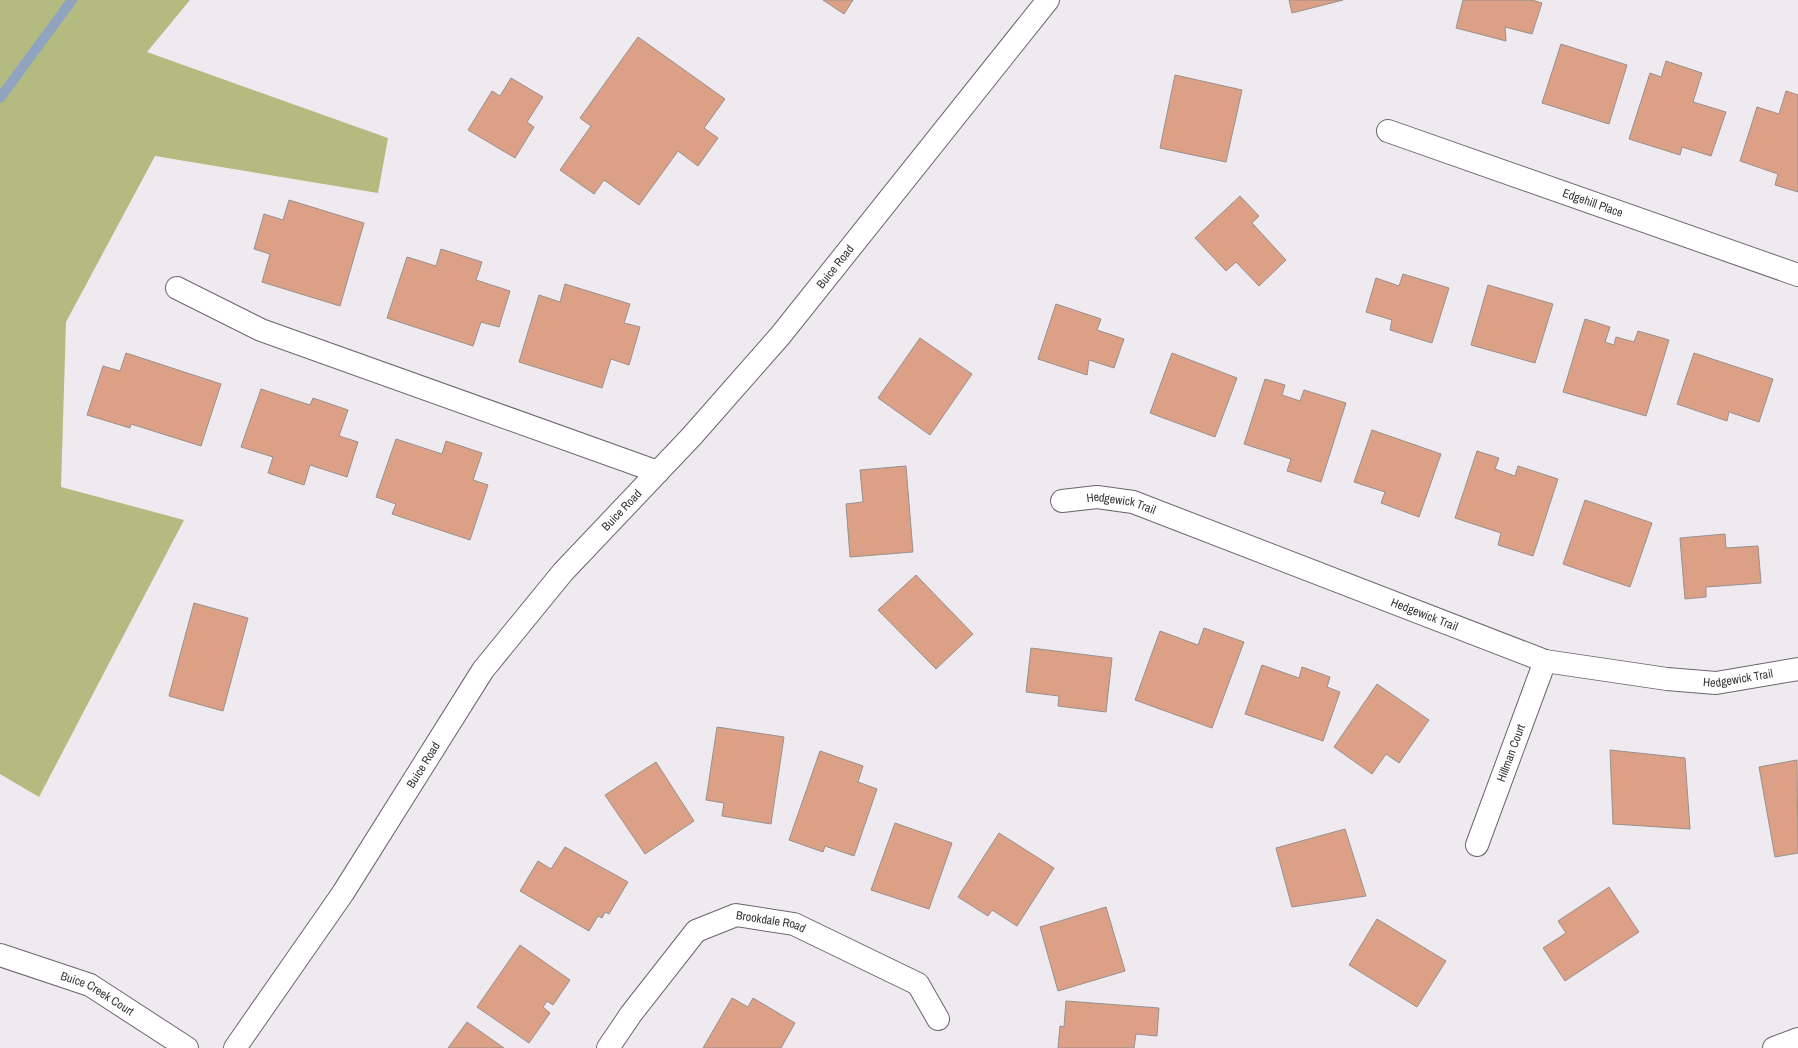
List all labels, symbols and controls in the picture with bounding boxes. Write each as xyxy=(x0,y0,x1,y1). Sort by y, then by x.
street label: Edgehill Place xyxy=(1560,185,1625,221)
street label: Buice Road xyxy=(813,242,858,292)
street label: Buice Road xyxy=(598,486,645,534)
street label: Hedgewick Trail xyxy=(1086,489,1158,518)
street label: Hedgewick Trail xyxy=(1389,594,1460,635)
street label: Hedgewick Trail xyxy=(1702,665,1774,691)
street label: Hillman Court xyxy=(1493,722,1529,784)
street label: Buice Road xyxy=(403,739,444,791)
street label: Brookdale Road xyxy=(735,907,808,936)
street label: Buice Creek Court xyxy=(59,968,137,1019)

